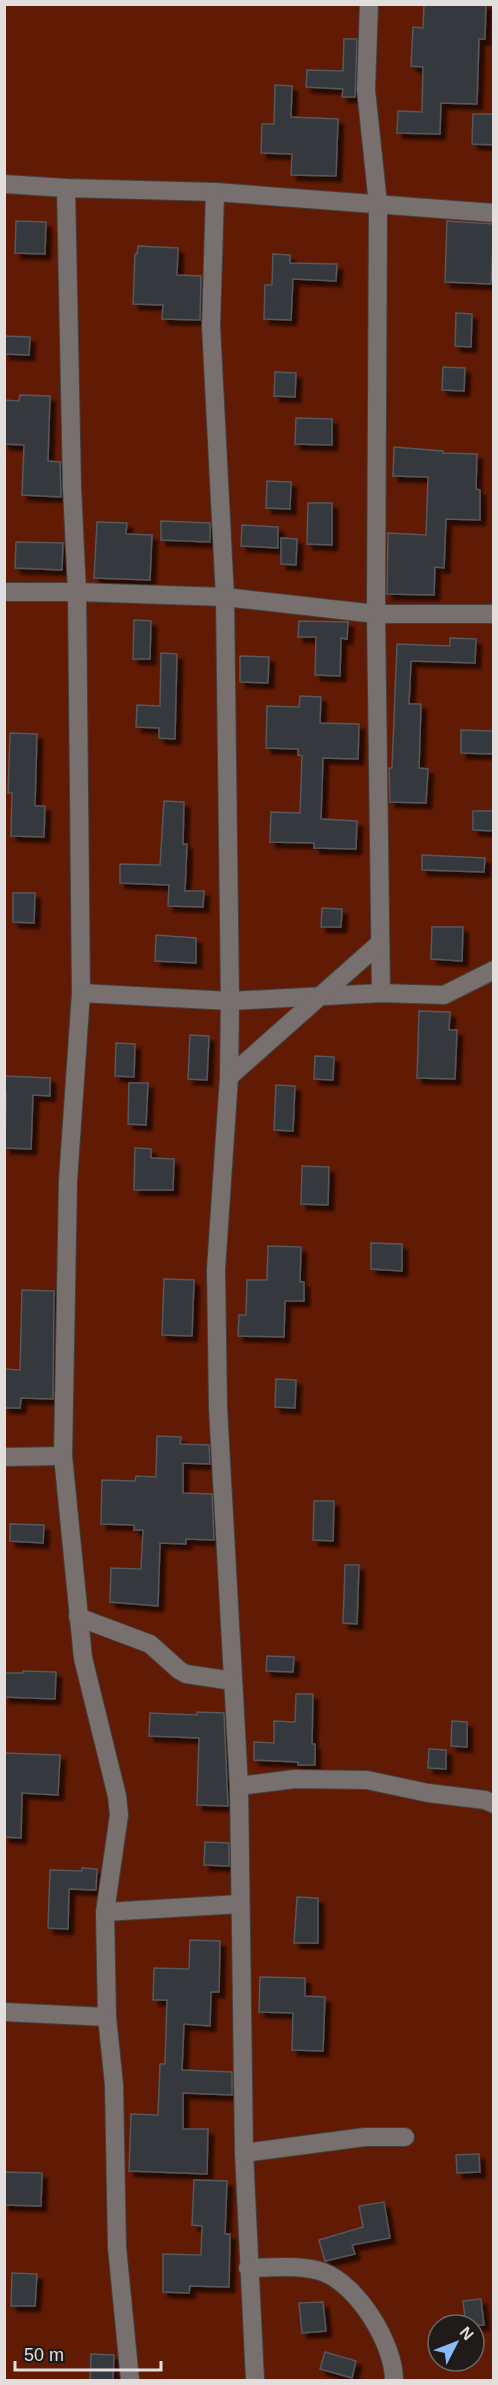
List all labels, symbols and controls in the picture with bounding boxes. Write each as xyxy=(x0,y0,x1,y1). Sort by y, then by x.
north arrow xyxy=(426,2313,486,2373)
text: N xyxy=(457,2323,477,2343)
scale bar xyxy=(15,2334,160,2372)
text: 50 m xyxy=(24,2345,64,2365)

